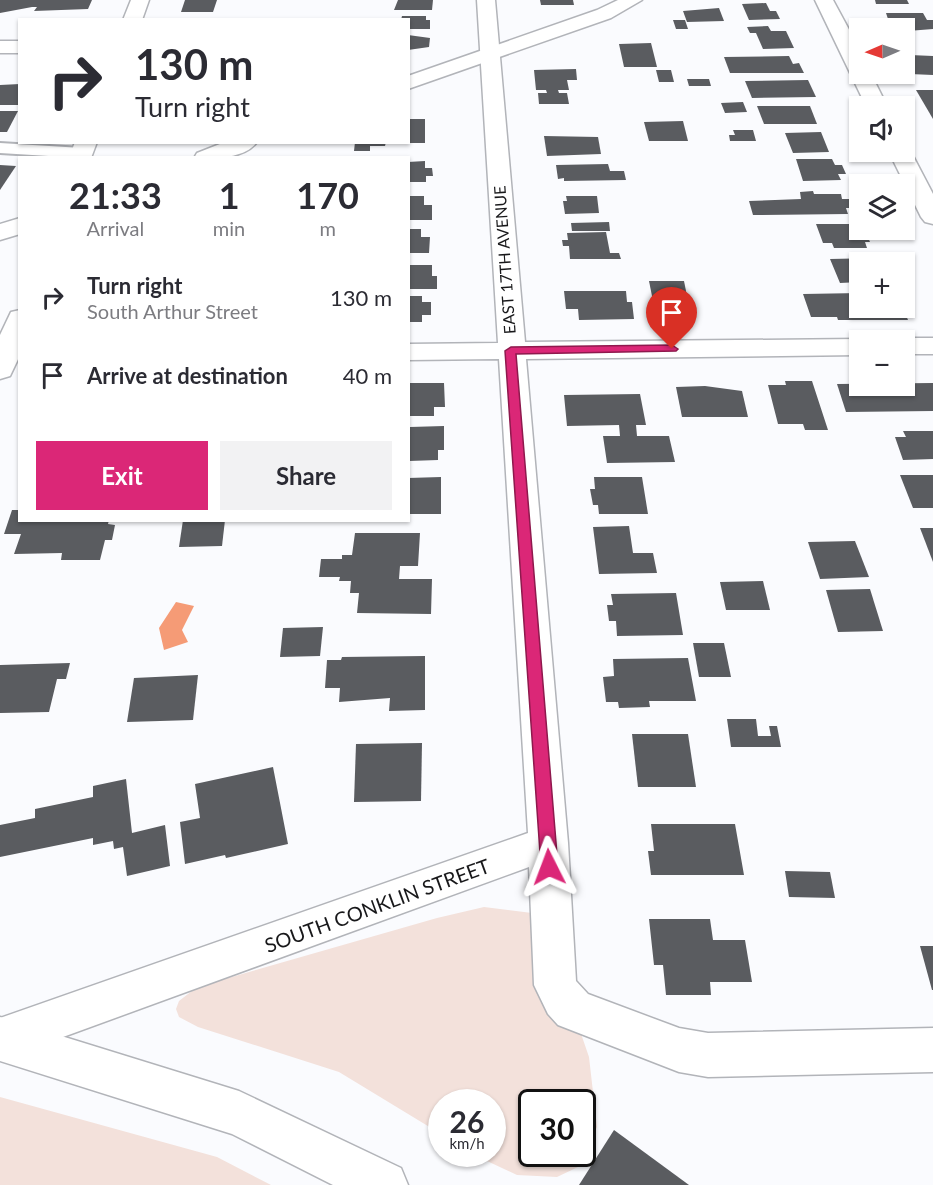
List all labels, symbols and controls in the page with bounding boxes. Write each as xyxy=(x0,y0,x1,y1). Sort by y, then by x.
north arrow xyxy=(849,18,915,84)
map controls xyxy=(849,18,915,396)
text: 130 m xyxy=(135,39,253,89)
icon: right xyxy=(36,42,114,120)
text: Turn right xyxy=(135,90,250,123)
button: sound xyxy=(849,96,915,162)
text: 21:33 xyxy=(69,173,162,217)
text: 1 xyxy=(219,173,240,217)
text: 170 xyxy=(296,173,359,217)
button: layers xyxy=(849,174,915,240)
street label: EAST 17TH AVENUE xyxy=(489,185,519,335)
text: Arrival xyxy=(87,216,144,240)
text: min xyxy=(213,216,245,240)
text: m xyxy=(319,216,336,240)
button: + xyxy=(849,252,915,318)
text: Turn right xyxy=(87,272,182,299)
icon: right xyxy=(36,281,69,314)
text: 130 m xyxy=(330,284,392,311)
pin xyxy=(646,287,697,349)
icon: arrive xyxy=(655,296,688,329)
text: South Arthur Street xyxy=(87,299,258,323)
button: − xyxy=(849,330,915,396)
icon: arrive xyxy=(36,359,69,392)
text: Arrive at destination xyxy=(87,362,288,389)
text: 40 m xyxy=(343,362,392,389)
button: Exit xyxy=(36,441,208,510)
button: Share xyxy=(220,441,392,510)
position arrow xyxy=(517,835,581,899)
street label: SOUTH CONKLIN STREET xyxy=(261,853,493,957)
speed limit sign: 30 xyxy=(518,1089,596,1167)
text: 26 xyxy=(450,1103,484,1139)
text: km/h xyxy=(449,1134,485,1152)

